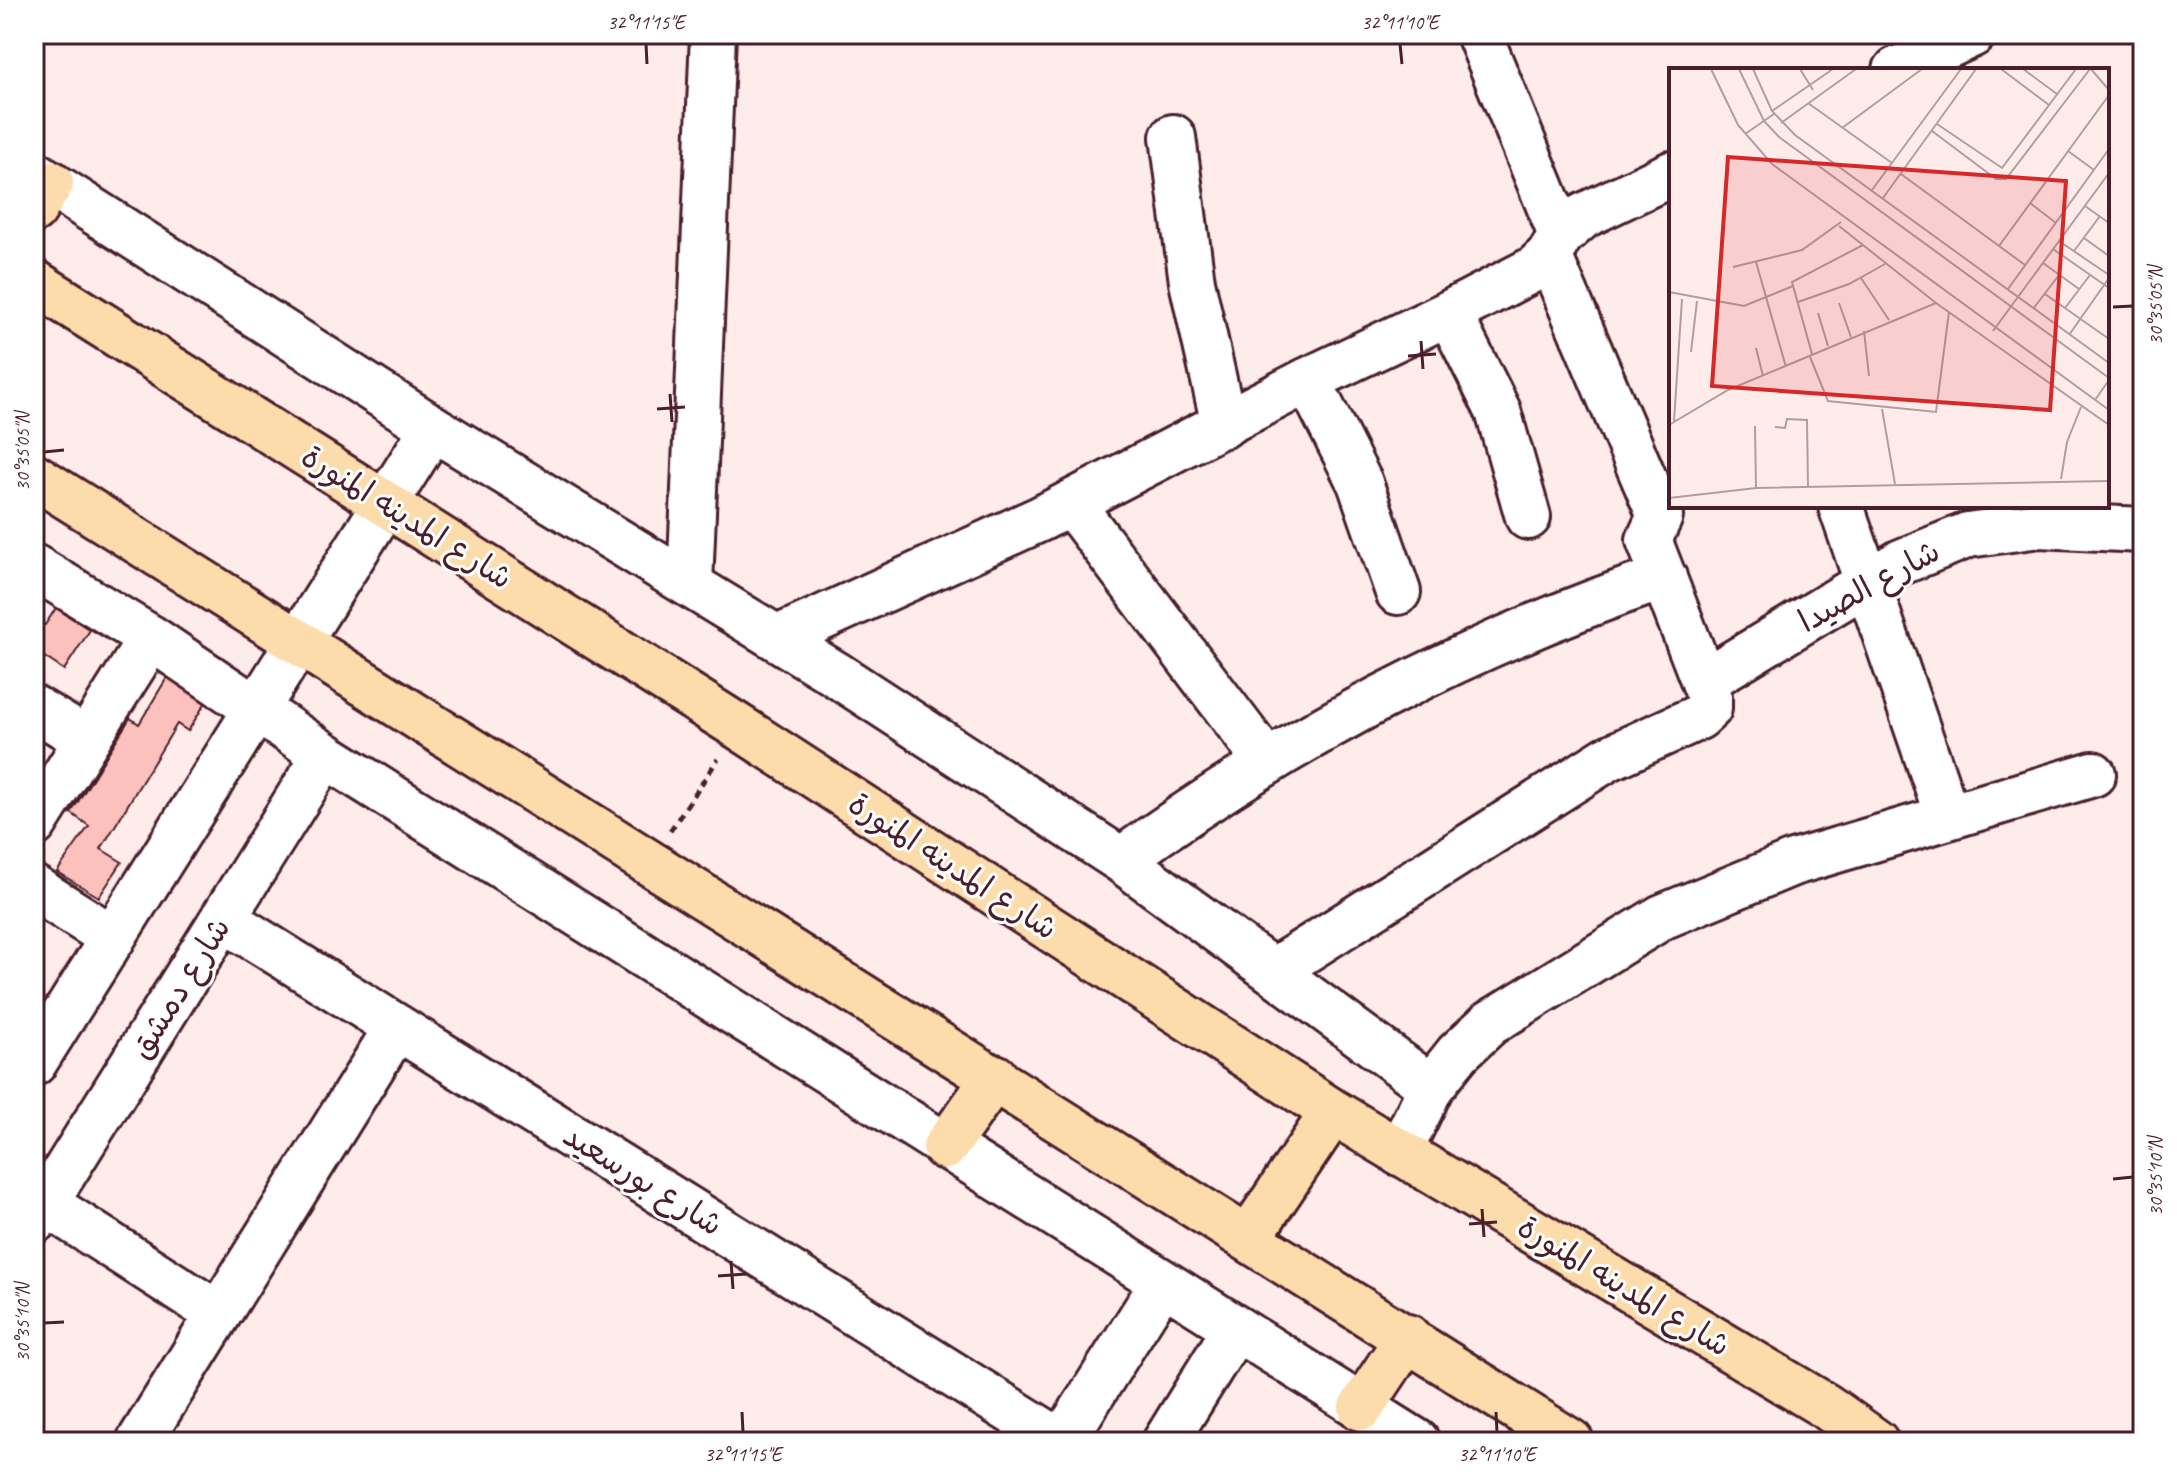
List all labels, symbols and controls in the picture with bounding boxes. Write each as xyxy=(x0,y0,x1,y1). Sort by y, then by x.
text: 32°11'15"E xyxy=(607,10,687,35)
text: 32°11'10"E xyxy=(1361,10,1441,35)
inset map xyxy=(1669,68,2109,508)
text: 30°35'05"N xyxy=(2143,264,2168,345)
text: 30°35'05"N xyxy=(10,410,35,491)
street label: شارع المدينه المنورة xyxy=(293,436,520,600)
street label: شارع الصيدا xyxy=(1791,530,1948,643)
street label: شارع المدينه المنورة xyxy=(840,783,1065,951)
street label: شارع دمشق xyxy=(120,909,241,1068)
street label: شارع بورسعيد xyxy=(555,1115,730,1247)
text: 30°35'10"N xyxy=(2143,1135,2168,1216)
street label: شارع المدينه المنورة xyxy=(1509,1206,1738,1367)
text: 30°35'10"N xyxy=(10,1281,35,1362)
text: 32°11'15"E xyxy=(704,1442,784,1467)
text: 32°11'10"E xyxy=(1458,1442,1538,1467)

